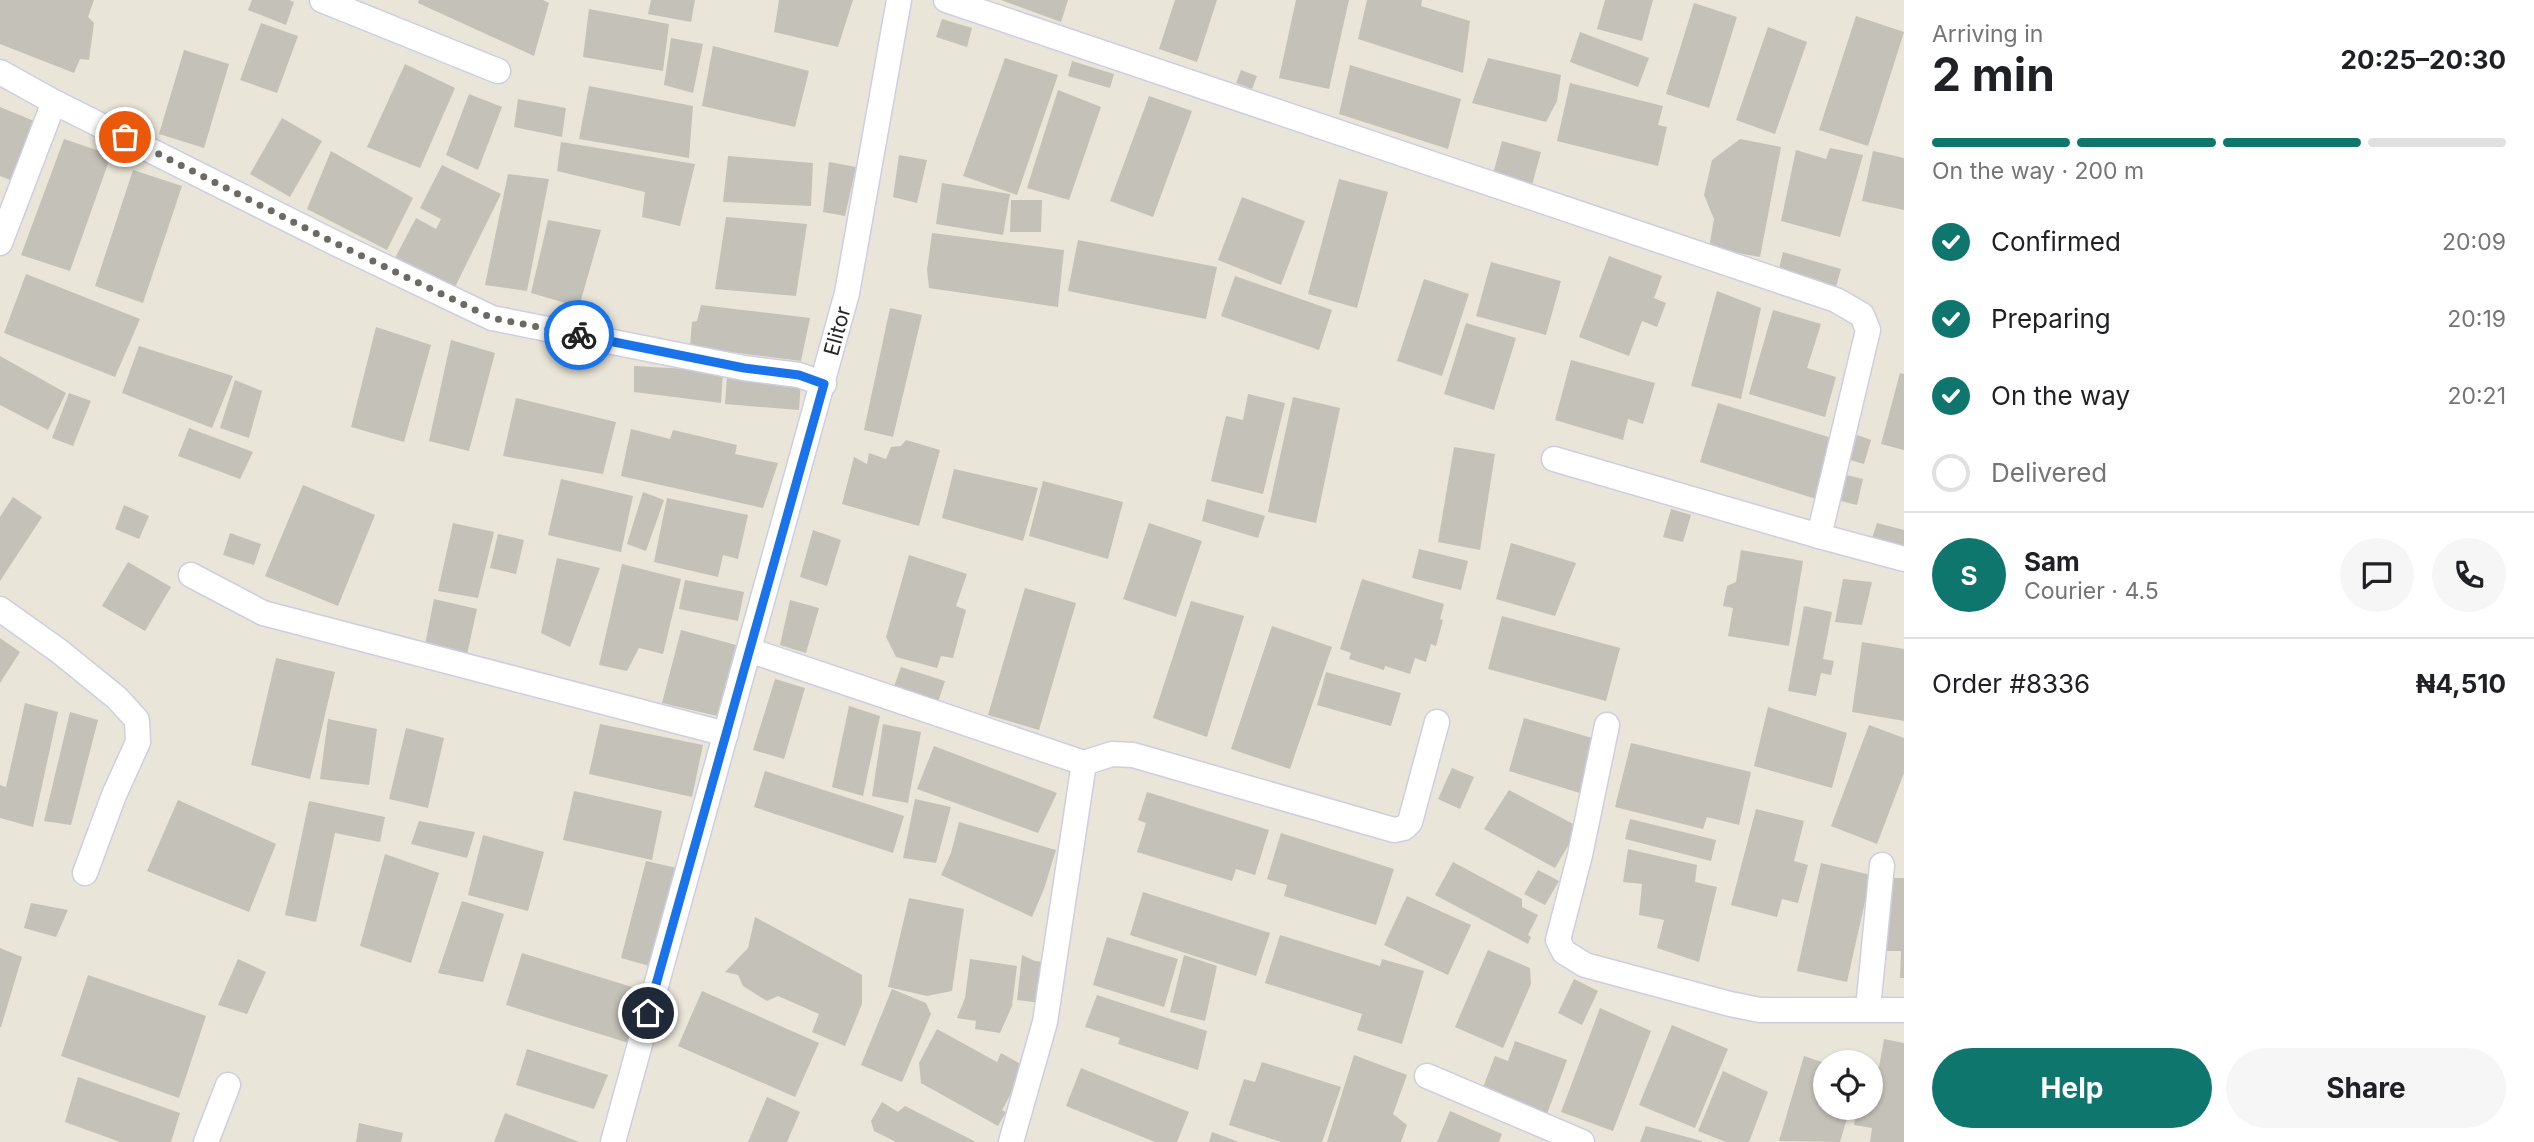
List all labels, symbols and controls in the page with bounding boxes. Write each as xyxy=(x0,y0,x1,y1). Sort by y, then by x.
text: Arriving in xyxy=(1932,20,2043,48)
text: 20:25–20:30 xyxy=(2341,44,2506,75)
text: 2 min xyxy=(1932,46,2055,102)
pin xyxy=(95,107,155,167)
icon: bag xyxy=(106,118,144,156)
text: On the way · 200 m xyxy=(1932,157,2144,185)
icon: check xyxy=(1932,223,1970,261)
text: Confirmed xyxy=(1991,226,2121,257)
text: 20:09 xyxy=(2442,228,2506,256)
courier xyxy=(544,300,614,370)
icon: check xyxy=(1932,300,1970,338)
text: Preparing xyxy=(1991,303,2111,334)
street label: Elitor xyxy=(818,304,856,358)
text: 20:19 xyxy=(2447,305,2506,333)
icon: bike xyxy=(560,316,598,354)
icon: check xyxy=(1932,377,1970,415)
text: On the way xyxy=(1991,380,2130,411)
text: 20:21 xyxy=(2447,382,2506,410)
text: Delivered xyxy=(1991,457,2107,488)
button: chat xyxy=(2340,538,2414,612)
button: phone xyxy=(2432,538,2506,612)
text: Sam xyxy=(2024,546,2080,577)
text: S xyxy=(1960,560,1978,591)
text: Courier · 4.5 xyxy=(2024,577,2159,605)
text: Order #8336 xyxy=(1932,668,2090,699)
text: ₦4,510 xyxy=(2416,668,2506,699)
pin xyxy=(618,983,678,1043)
icon: home xyxy=(629,994,667,1032)
button: Help xyxy=(1932,1048,2212,1128)
button: Share xyxy=(2226,1048,2506,1128)
map controls xyxy=(1813,1050,1883,1120)
button: locate xyxy=(1813,1050,1883,1120)

